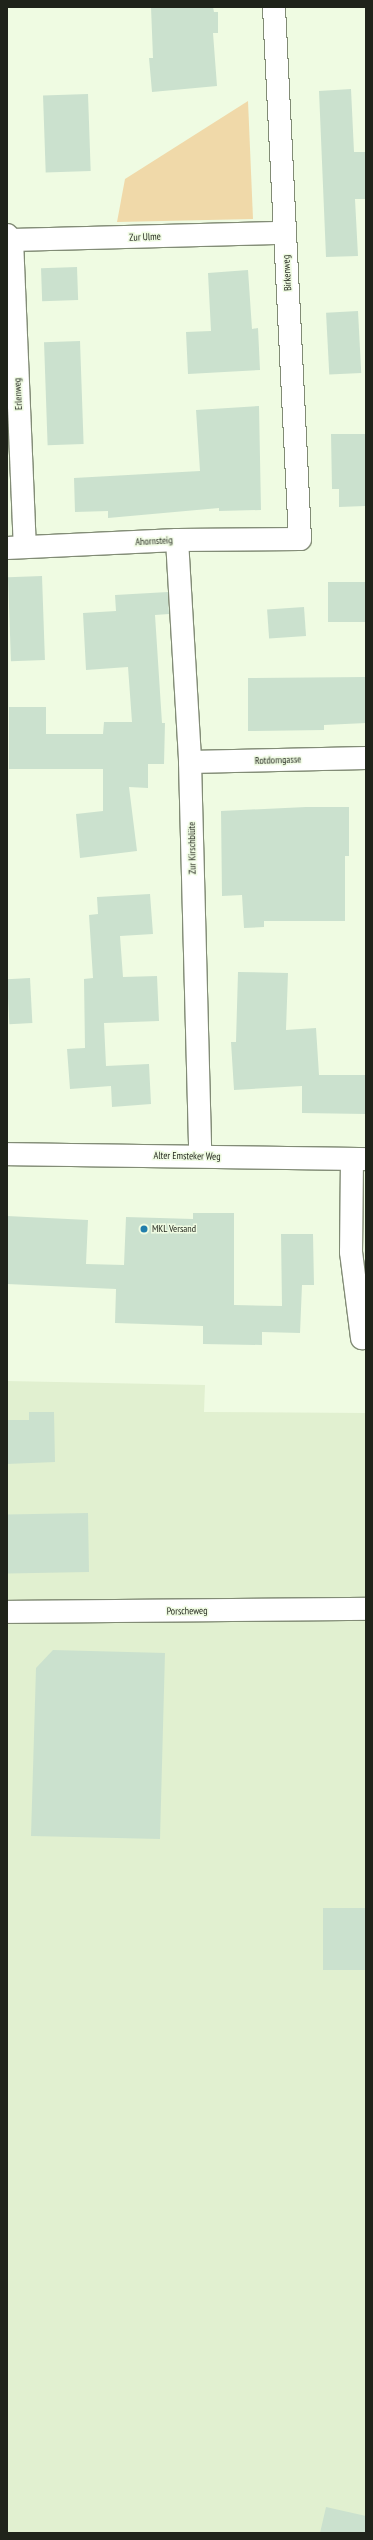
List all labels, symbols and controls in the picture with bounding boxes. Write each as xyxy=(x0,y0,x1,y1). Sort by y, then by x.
street label: Zur Ulme xyxy=(129,230,161,244)
street label: Birkenweg xyxy=(280,255,294,291)
street label: Erlenweg xyxy=(11,378,25,410)
street label: Ahornsteig xyxy=(135,534,173,548)
street label: Rotdorngasse xyxy=(255,753,301,767)
street label: Zur Kirschblüte xyxy=(186,822,198,874)
street label: Alter Emsteker Weg xyxy=(153,1149,221,1163)
place label: MKL Versand xyxy=(152,1223,197,1235)
marker: MKL Versand xyxy=(139,1224,149,1234)
street label: Porscheweg xyxy=(166,1605,208,1617)

